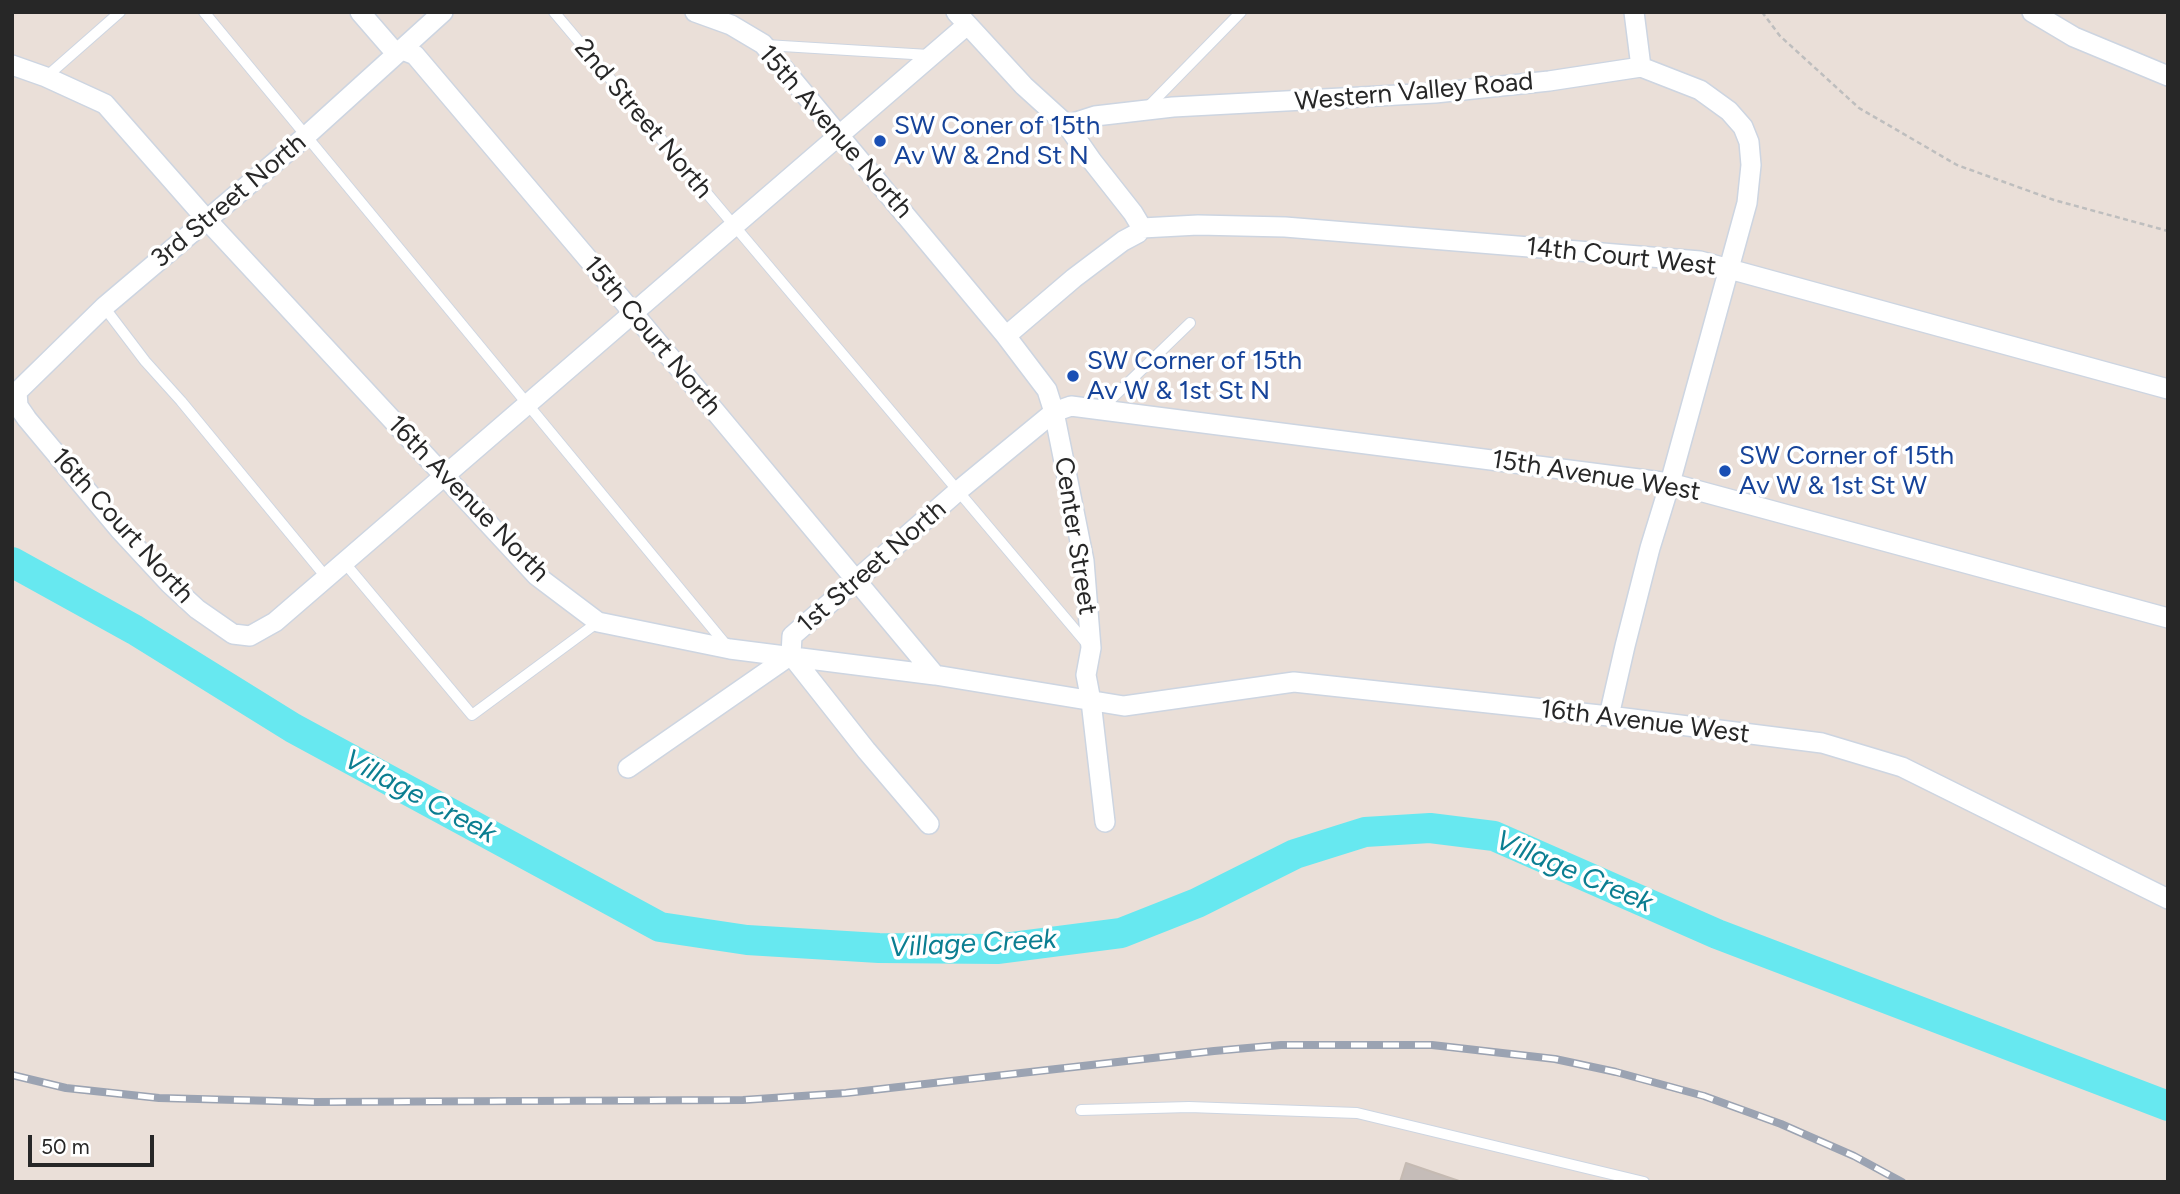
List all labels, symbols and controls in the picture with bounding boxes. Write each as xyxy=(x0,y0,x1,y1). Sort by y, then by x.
street label: 2nd Street North xyxy=(567,33,719,205)
street label: 15th Avenue North xyxy=(751,39,919,225)
street label: Western Valley Road xyxy=(1293,66,1535,118)
place label: SW Coner of 15th Av W & 2nd St N xyxy=(894,110,1100,172)
street label: 3rd Street North xyxy=(145,127,313,275)
marker: SW Coner of 15th Av W & 2nd St N xyxy=(872,133,888,149)
street label: 14th Court West xyxy=(1524,232,1718,282)
street label: 15th Court North xyxy=(576,250,728,422)
place label: SW Corner of 15th Av W & 1st St N xyxy=(1087,345,1302,406)
marker: SW Corner of 15th Av W & 1st St N xyxy=(1065,368,1081,384)
street label: 16th Avenue North xyxy=(381,409,555,589)
place label: SW Corner of 15th Av W & 1st St W xyxy=(1739,440,1954,502)
street label: 16th Court North xyxy=(44,442,200,610)
street label: 15th Avenue West xyxy=(1489,444,1703,508)
street label: Center Street xyxy=(1047,455,1103,617)
marker: SW Corner of 15th Av W & 1st St W xyxy=(1717,463,1733,479)
street label: 1st Street North xyxy=(791,494,953,640)
street label: 16th Avenue West xyxy=(1539,694,1751,750)
water label: Village Creek xyxy=(338,743,502,851)
water label: Village Creek xyxy=(1490,824,1658,920)
water label: Village Creek xyxy=(889,923,1057,965)
scale bar xyxy=(32,1120,158,1164)
text: 50 m xyxy=(41,1134,90,1159)

